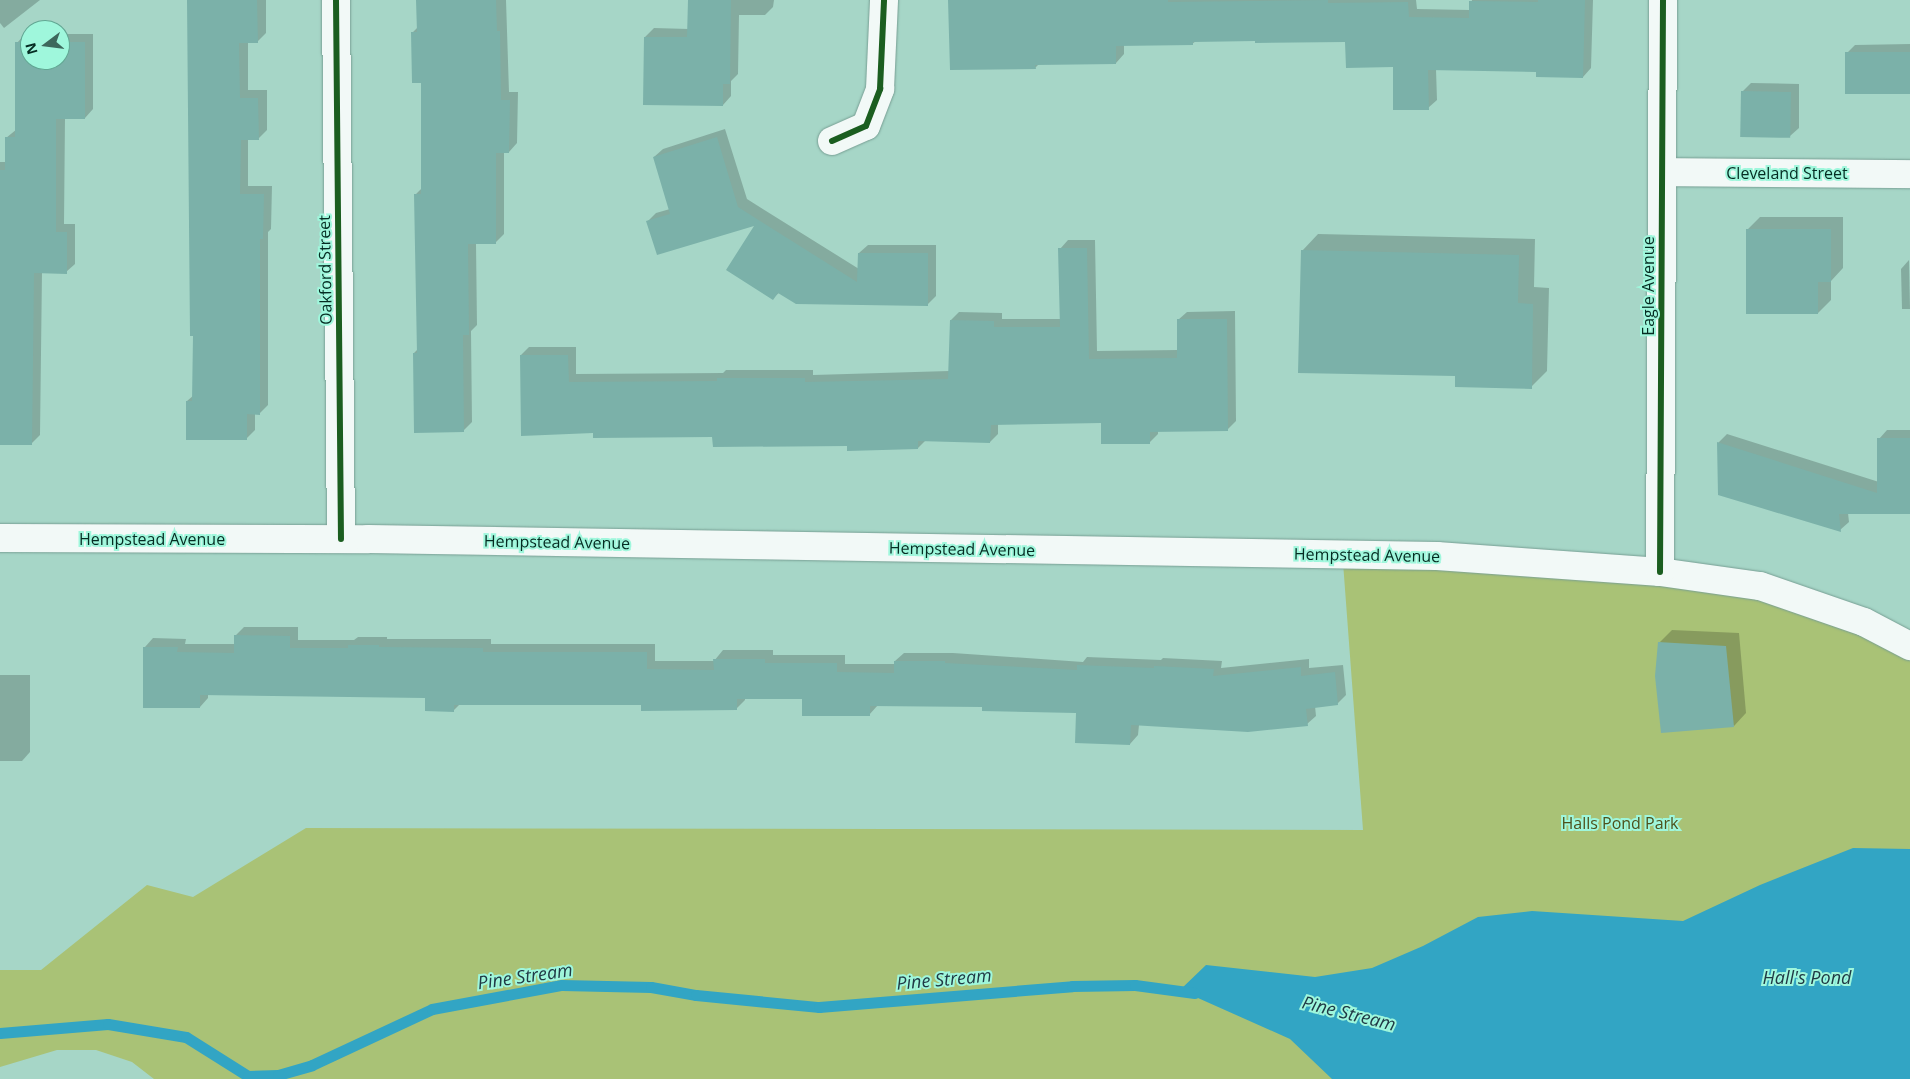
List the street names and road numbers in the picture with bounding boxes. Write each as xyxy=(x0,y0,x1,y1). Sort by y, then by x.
street label: Cleveland Street xyxy=(1726,163,1848,183)
street label: Oakford Street xyxy=(314,215,336,325)
street label: Eagle Avenue xyxy=(1638,236,1658,336)
street label: Hempstead Avenue xyxy=(79,529,225,549)
street label: Hempstead Avenue xyxy=(484,531,630,553)
street label: Hempstead Avenue xyxy=(889,538,1035,560)
street label: Hempstead Avenue xyxy=(1294,544,1440,566)

